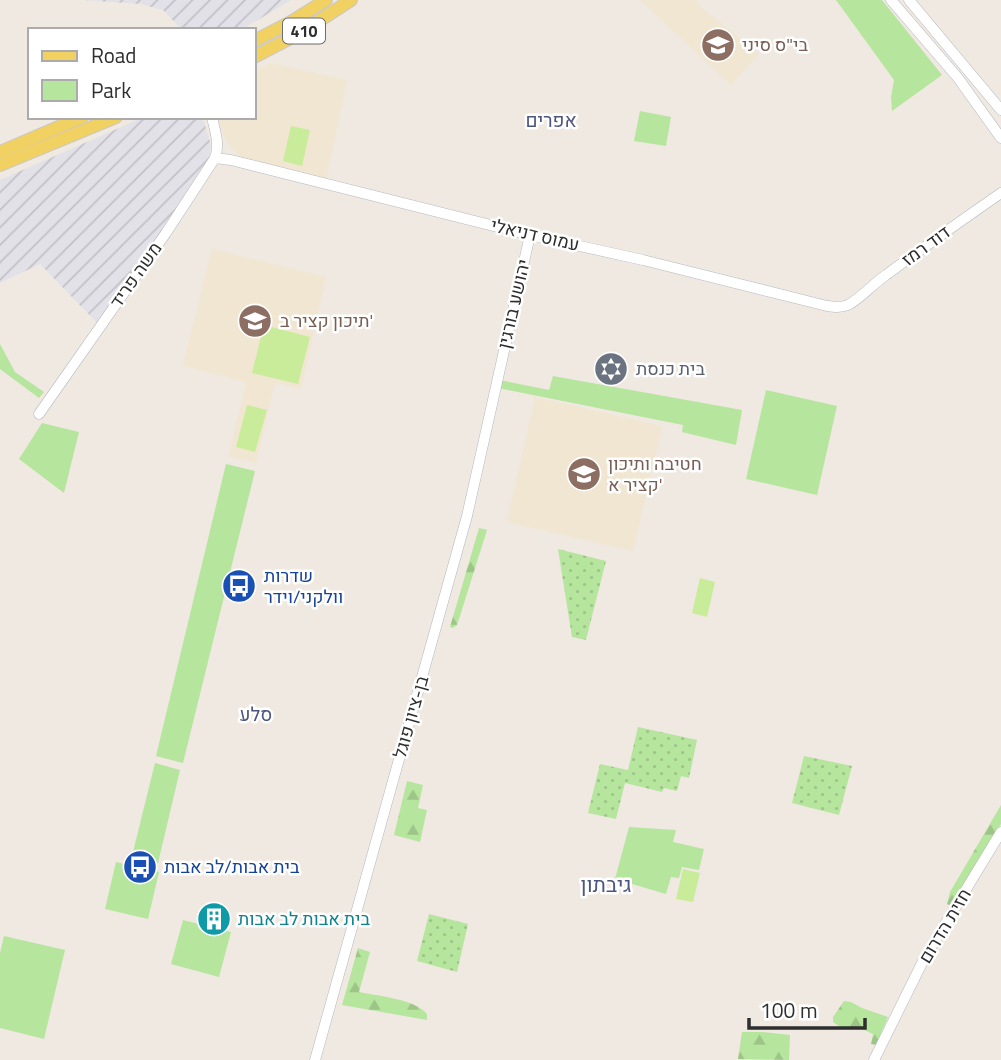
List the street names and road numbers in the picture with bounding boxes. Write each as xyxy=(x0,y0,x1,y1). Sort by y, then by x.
road number: 410 xyxy=(283,19,325,44)
street label: עמוס דניאלי xyxy=(488,211,582,258)
street label: דוד רמז xyxy=(896,219,956,273)
street label: משה פריד xyxy=(103,236,168,313)
street label: יהושע בורגין xyxy=(490,256,537,351)
street label: בן-ציון פוגל xyxy=(386,672,435,761)
street label: חזית הדרום xyxy=(912,883,978,968)

